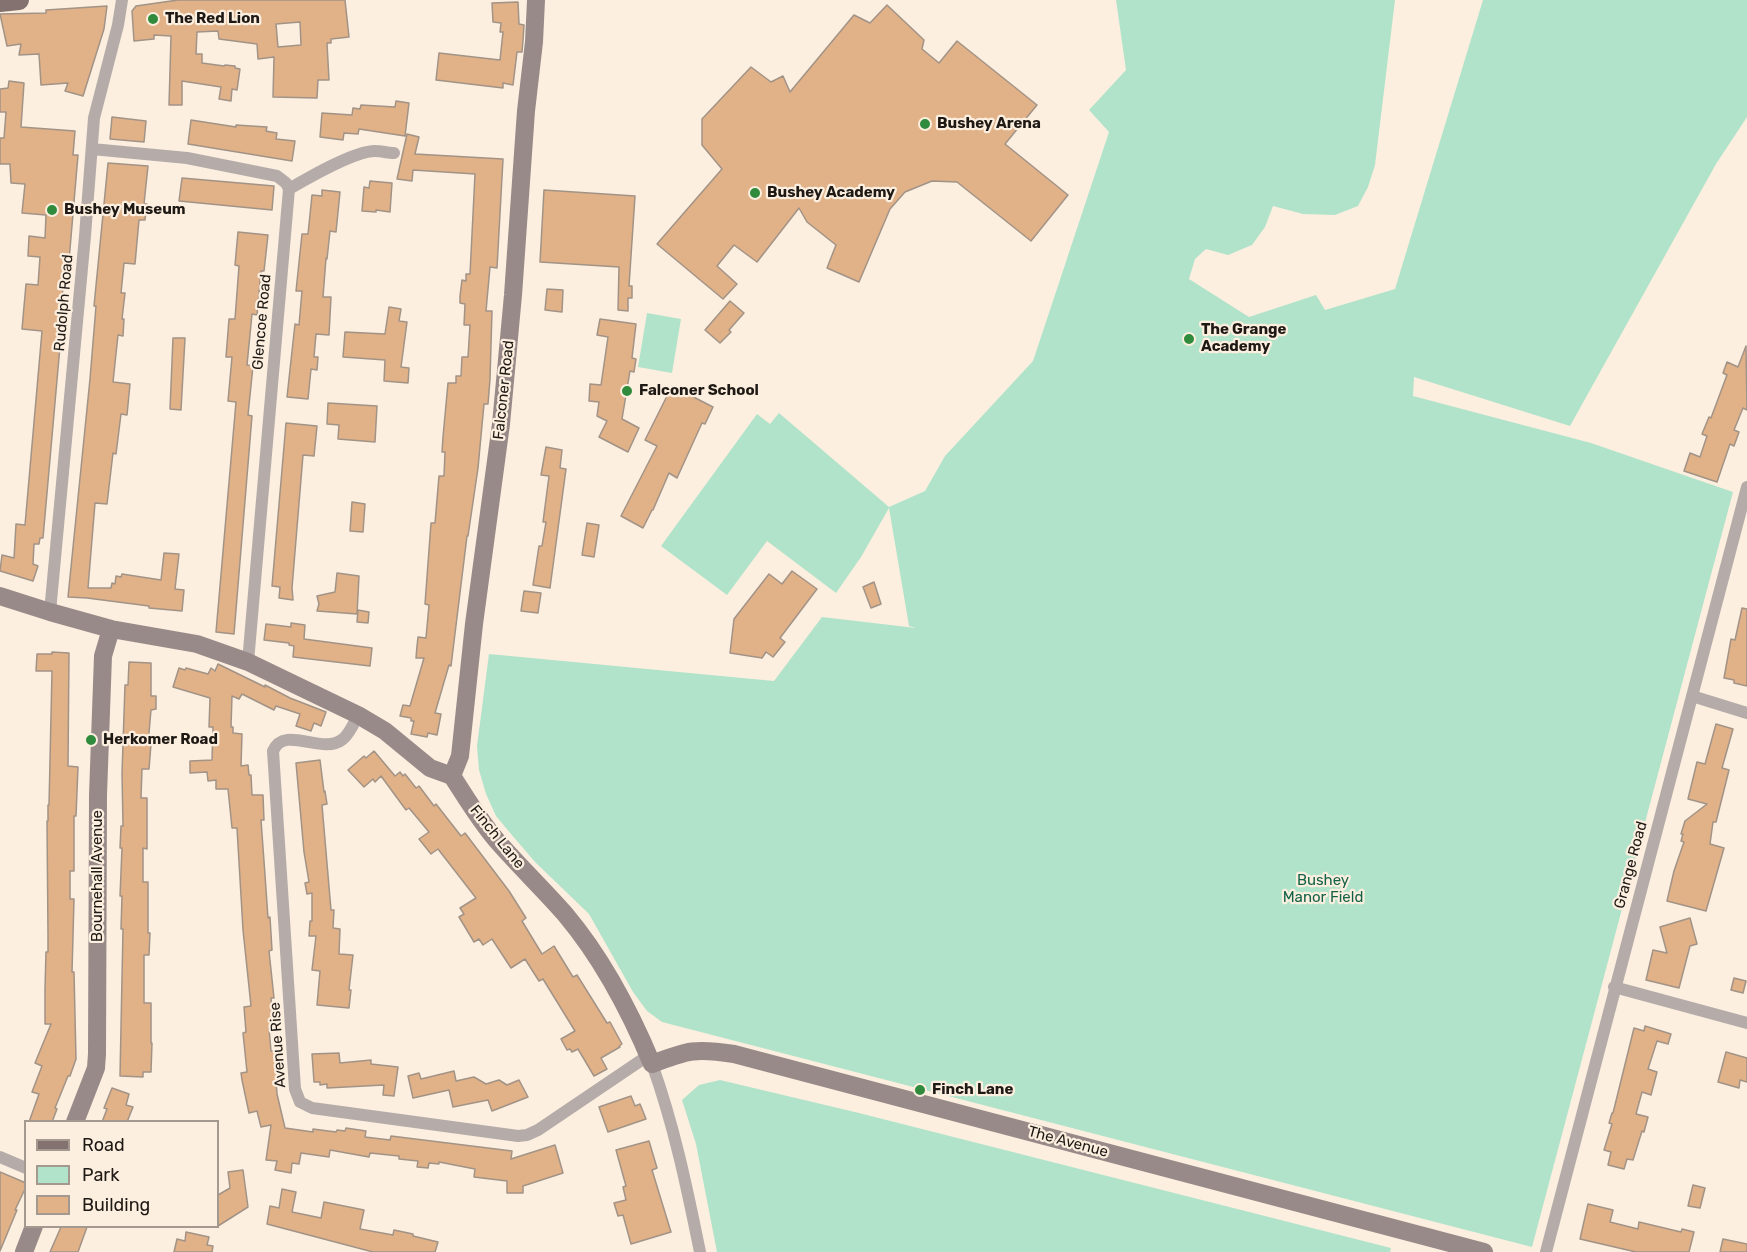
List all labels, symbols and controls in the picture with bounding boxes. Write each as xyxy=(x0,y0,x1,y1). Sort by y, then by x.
place label: The Red Lion xyxy=(165,10,260,28)
marker: The Red Lion xyxy=(146,12,160,26)
place label: Bushey Arena xyxy=(937,115,1041,133)
marker: Bushey Arena xyxy=(918,117,932,131)
place label: Bushey Academy xyxy=(767,184,895,202)
marker: Bushey Academy xyxy=(748,186,762,200)
place label: Bushey Museum xyxy=(64,201,186,219)
marker: Bushey Museum xyxy=(45,203,59,217)
street label: Rudolph Road xyxy=(51,254,77,352)
street label: Glencoe Road xyxy=(249,273,275,371)
place label: The Grange Academy xyxy=(1201,321,1286,356)
marker: The Grange Academy xyxy=(1182,332,1196,346)
street label: Falconer Road xyxy=(490,340,518,440)
place label: Falconer School xyxy=(639,382,759,400)
marker: Falconer School xyxy=(620,384,634,398)
place label: Herkomer Road xyxy=(103,731,218,749)
marker: Herkomer Road xyxy=(84,733,98,747)
street label: Finch Lane xyxy=(466,801,528,873)
street label: Bournehall Avenue xyxy=(89,810,107,942)
street label: Grange Road xyxy=(1611,819,1651,911)
park label: Bushey Manor Field xyxy=(1283,872,1363,907)
street label: Avenue Rise xyxy=(266,1002,290,1088)
place label: Finch Lane xyxy=(932,1081,1013,1099)
marker: Finch Lane xyxy=(913,1083,927,1097)
legend xyxy=(24,1120,219,1228)
street label: The Avenue xyxy=(1026,1123,1110,1161)
text: Road xyxy=(82,1134,125,1156)
text: Park xyxy=(82,1164,119,1186)
text: Building xyxy=(82,1194,150,1216)

